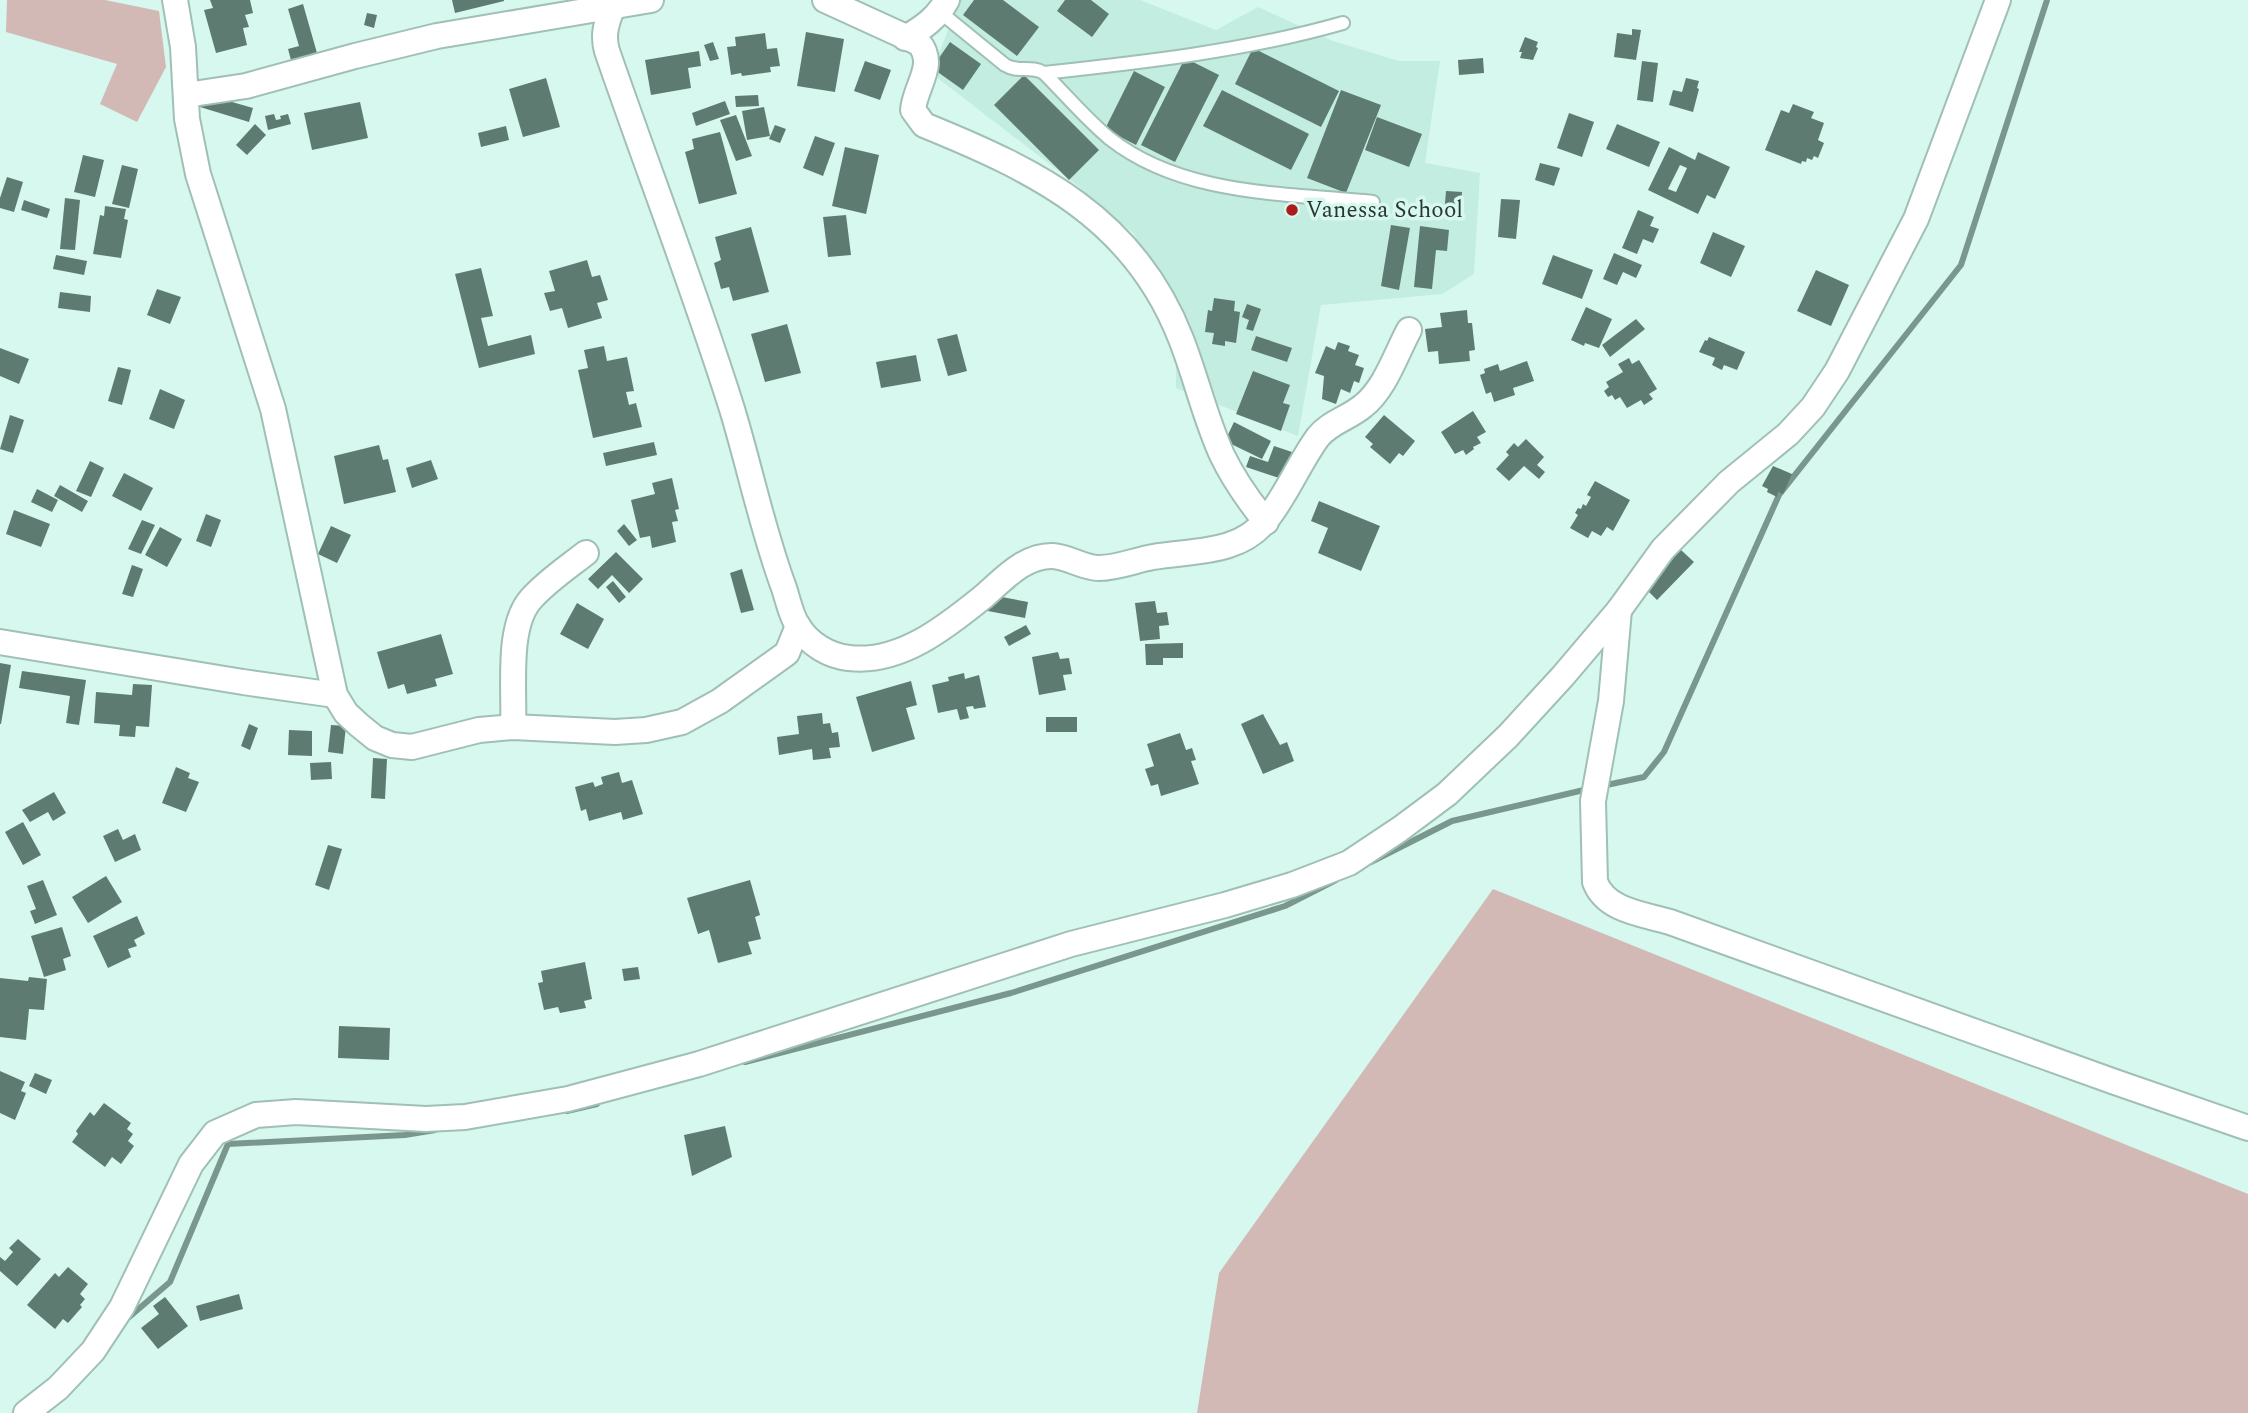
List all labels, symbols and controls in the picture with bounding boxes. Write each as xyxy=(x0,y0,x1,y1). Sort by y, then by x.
place label: Vanessa School xyxy=(1306,193,1463,228)
marker: Vanessa School xyxy=(1284,202,1300,218)

